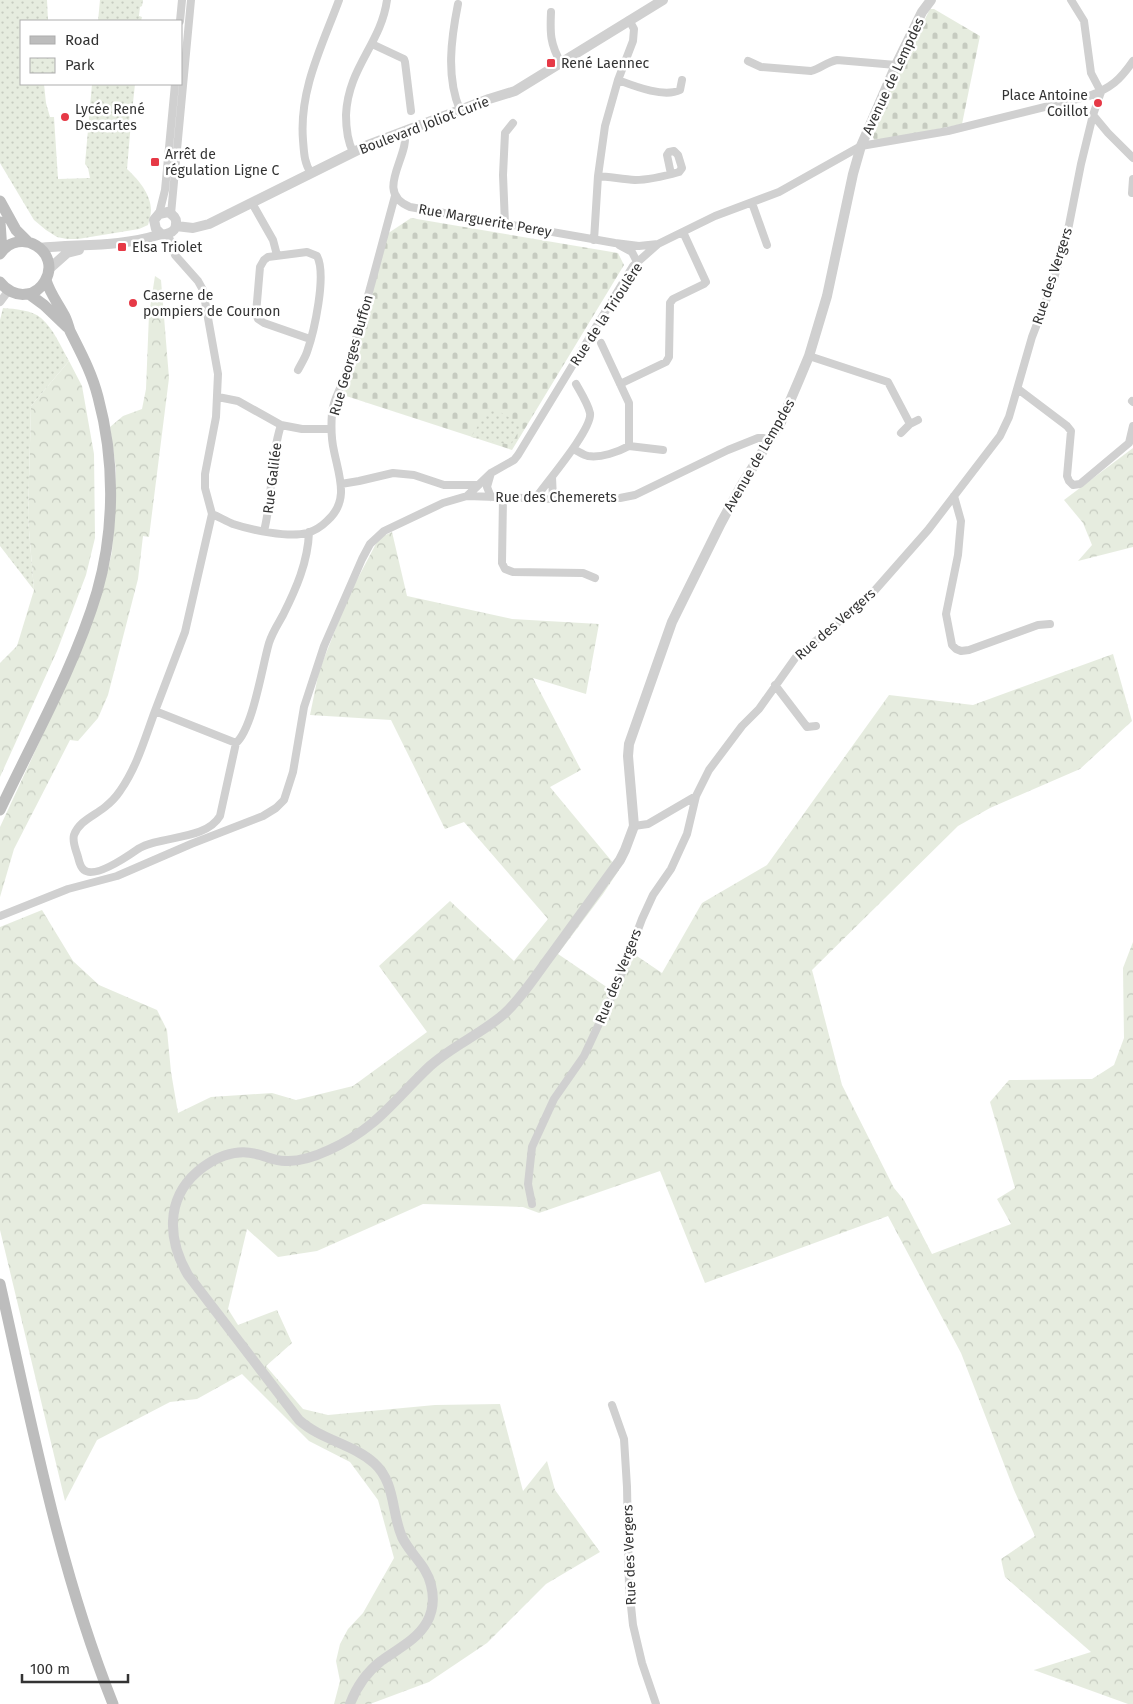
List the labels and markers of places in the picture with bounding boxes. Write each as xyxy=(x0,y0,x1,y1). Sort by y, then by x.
place label: René Laennec xyxy=(561,55,650,72)
marker: René Laennec xyxy=(545,57,557,69)
place label: Place Antoine Coillot xyxy=(1002,87,1089,120)
marker: Place Antoine Coillot xyxy=(1092,97,1104,109)
place label: Lycée René Descartes xyxy=(75,101,145,134)
marker: Lycée René Descartes xyxy=(59,111,71,123)
place label: Arrêt de régulation Ligne C xyxy=(165,146,279,179)
marker: Arrêt de régulation Ligne C xyxy=(149,156,161,168)
place label: Elsa Triolet xyxy=(132,239,203,256)
marker: Elsa Triolet xyxy=(116,241,128,253)
place label: Caserne de pompiers de Cournon xyxy=(143,287,280,320)
marker: Caserne de pompiers de Cournon xyxy=(127,297,139,309)

